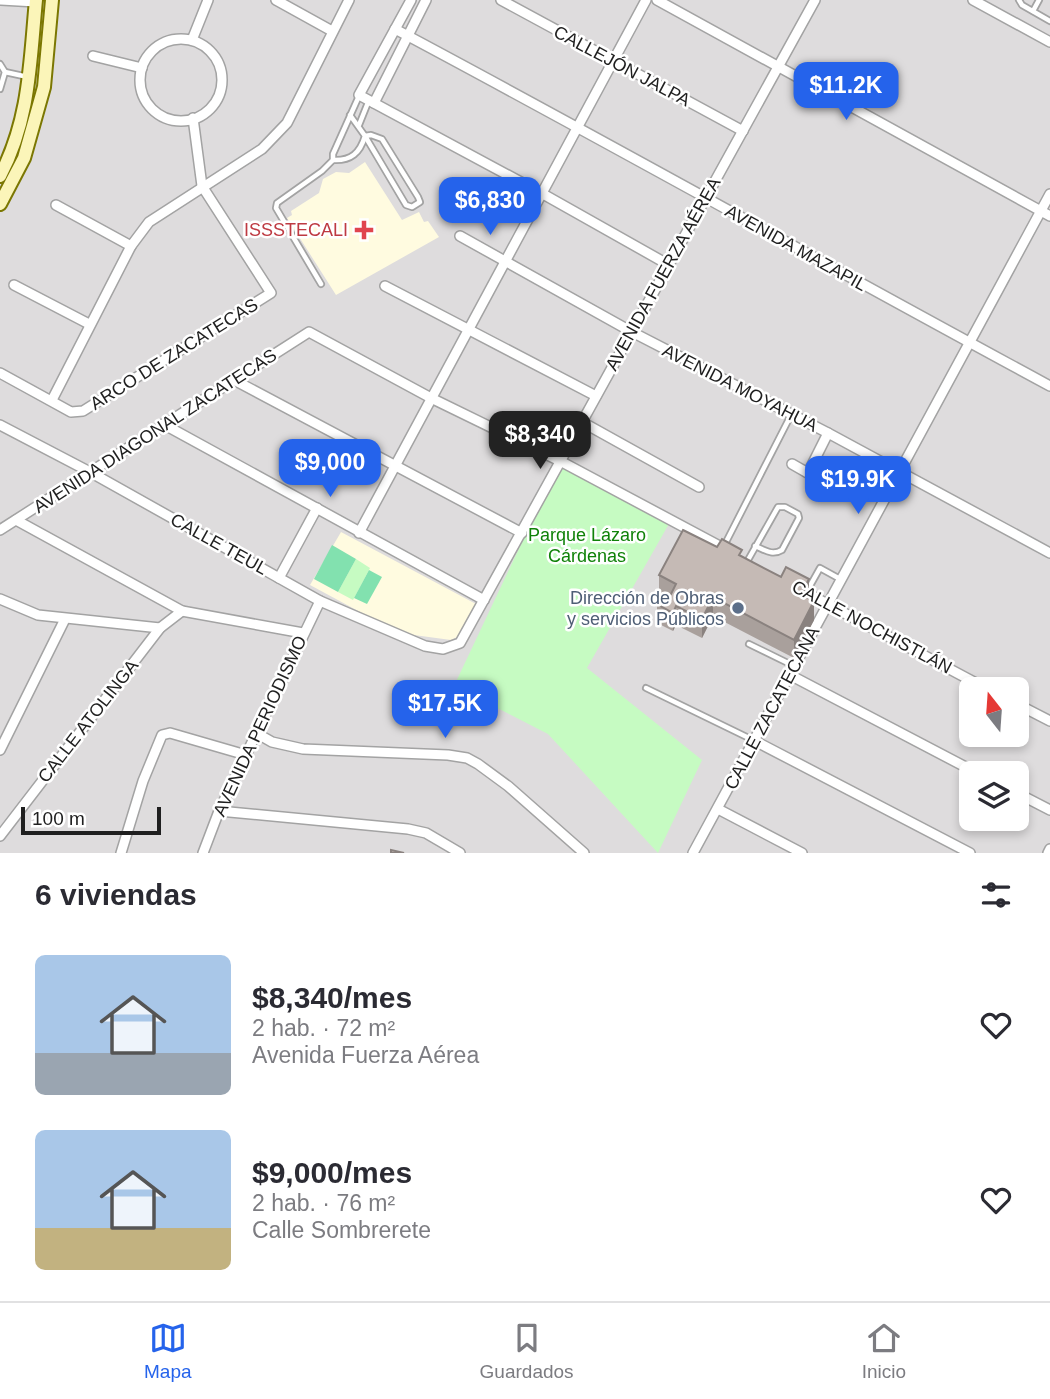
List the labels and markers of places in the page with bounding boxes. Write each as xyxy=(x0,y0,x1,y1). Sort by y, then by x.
pin: $11.2K xyxy=(789,62,903,122)
pin: $6,830 xyxy=(433,177,547,237)
place label: ISSSTECALI xyxy=(244,220,348,240)
marker: ISSSTECALI xyxy=(354,220,374,240)
pin: $8,340 xyxy=(483,412,597,471)
pin: $9,000 xyxy=(273,440,387,499)
pin: $19.9K xyxy=(801,456,915,516)
place label: Dirección de Obras y servicios Públicos xyxy=(567,588,724,629)
marker: Dirección de Obras y servicios Públicos xyxy=(730,600,746,616)
pin: $17.5K xyxy=(388,680,502,740)

